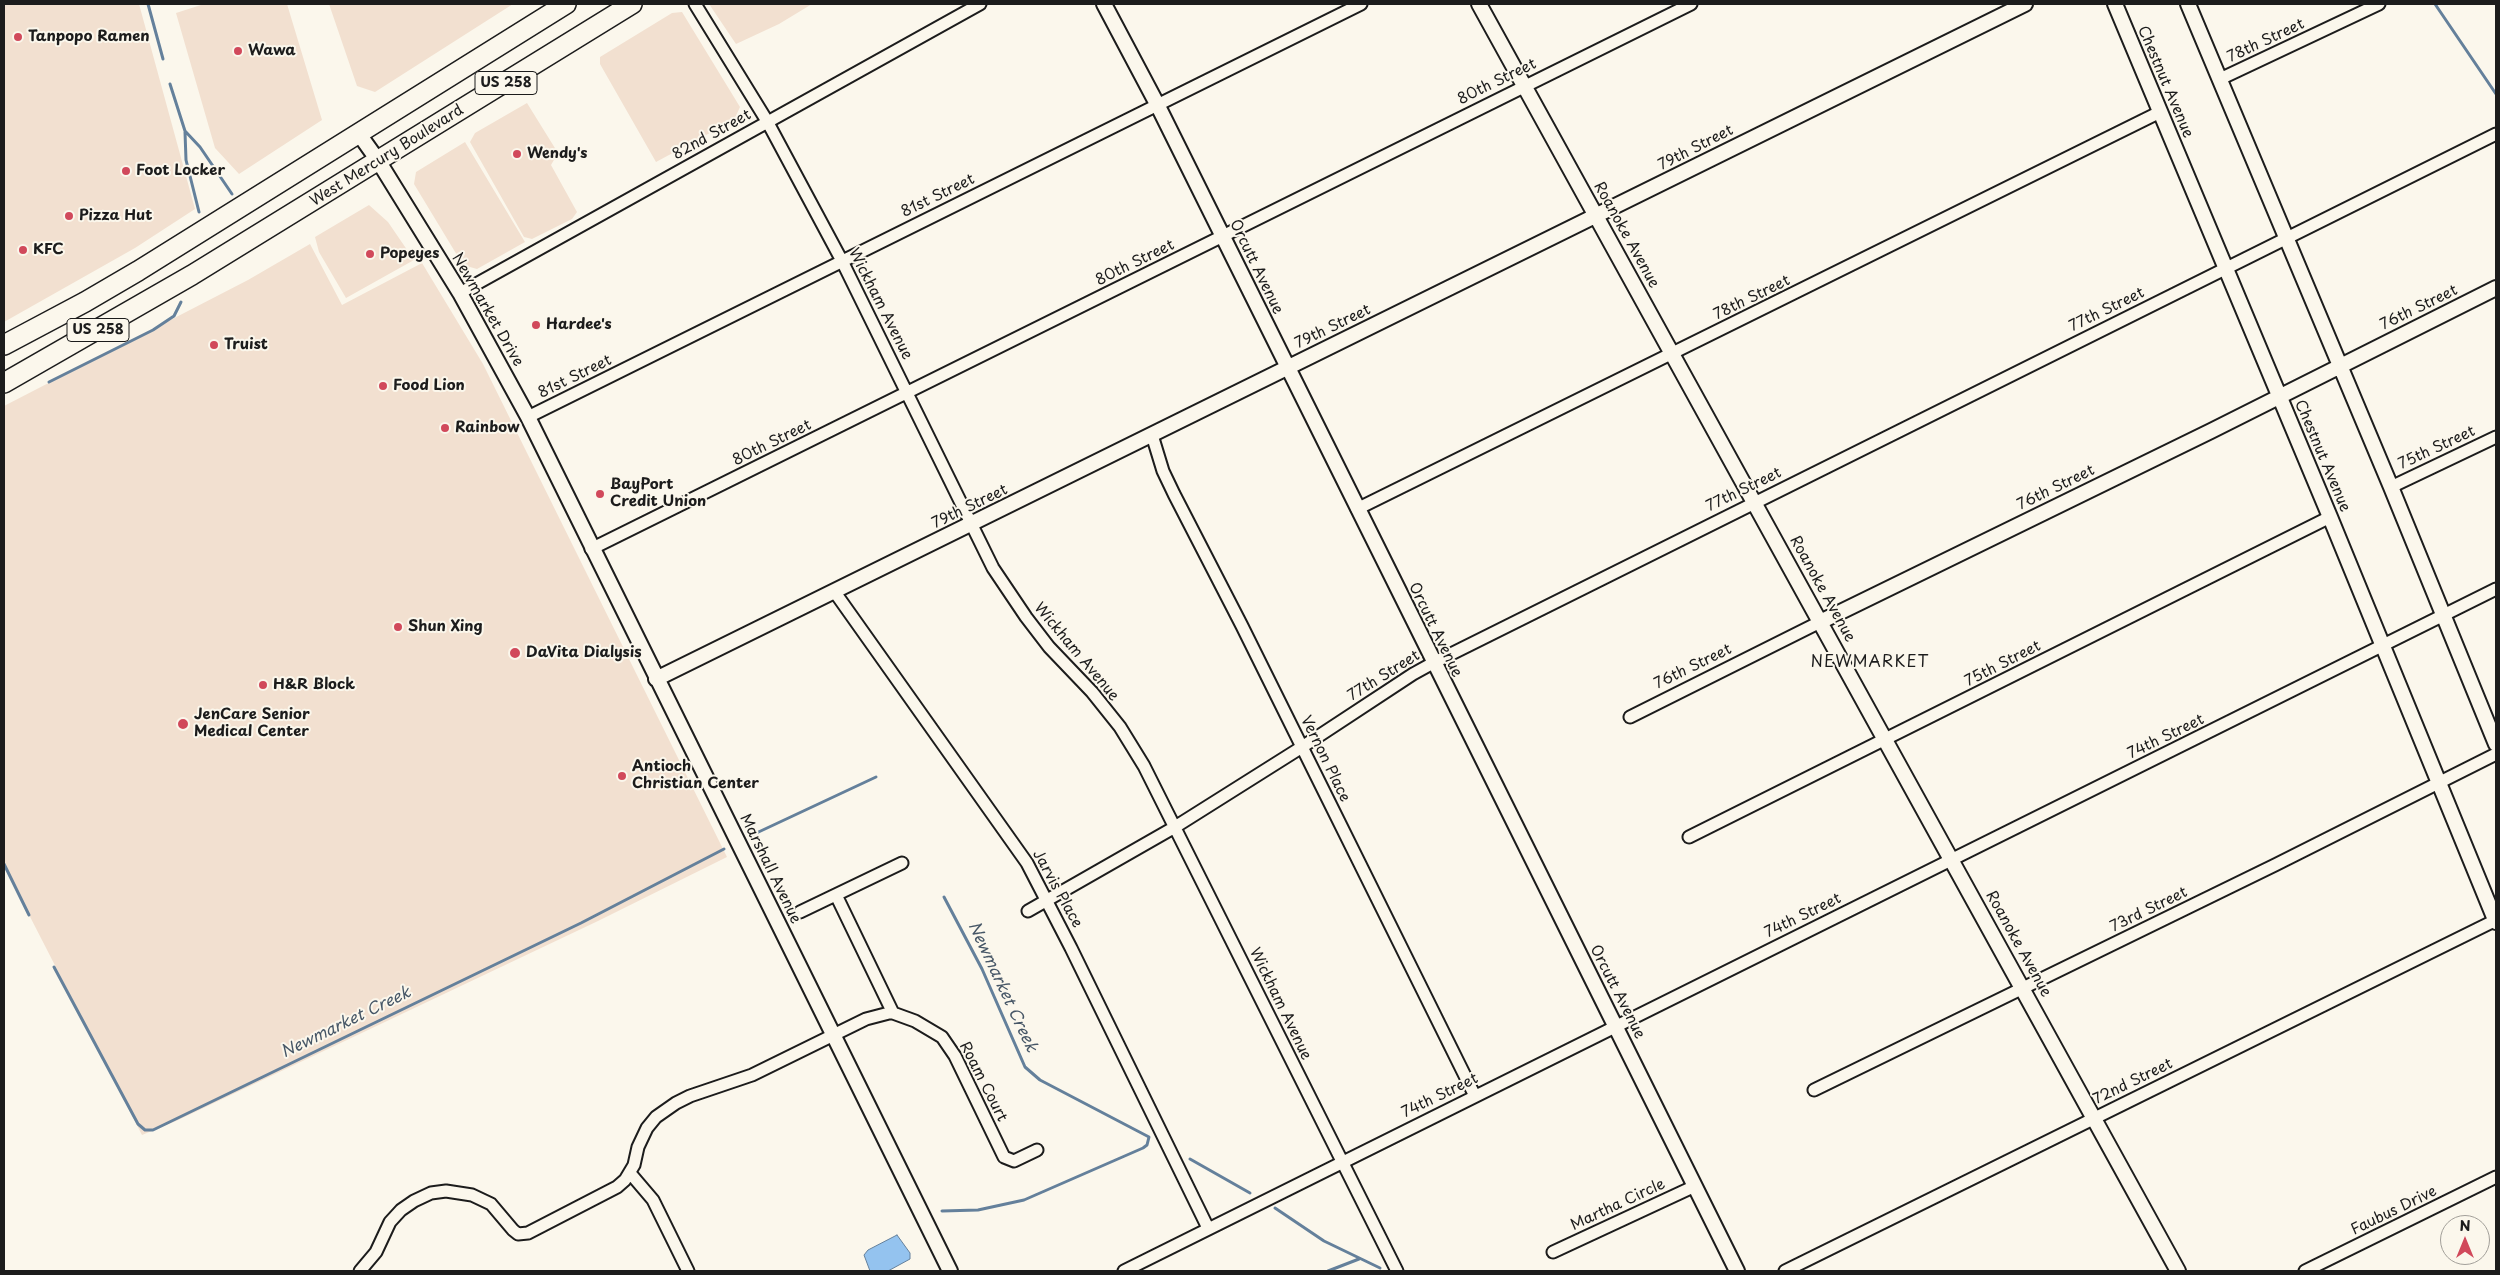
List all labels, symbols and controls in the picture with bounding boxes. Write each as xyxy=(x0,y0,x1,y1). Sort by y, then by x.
street label: 78th Street xyxy=(2225,15,2307,67)
street label: Chestnut Avenue xyxy=(2133,23,2197,141)
place label: Tanpopo Ramen xyxy=(28,28,150,46)
marker: Tanpopo Ramen xyxy=(12,31,24,43)
place label: Wawa xyxy=(248,42,296,60)
marker: Wawa xyxy=(232,45,244,57)
street label: 80th Street xyxy=(1455,55,1539,109)
road number: US 258 xyxy=(475,72,537,95)
street label: West Mercury Boulevard xyxy=(307,101,467,211)
street label: 82nd Street xyxy=(670,106,754,164)
street label: 79th Street xyxy=(1656,121,1736,175)
place label: Wendy's xyxy=(527,145,587,163)
marker: Wendy's xyxy=(511,148,523,160)
place label: Foot Locker xyxy=(136,162,225,180)
marker: Foot Locker xyxy=(120,165,132,177)
street label: 81st Street xyxy=(898,170,978,222)
street label: Roanoke Avenue xyxy=(1589,179,1663,291)
place label: Pizza Hut xyxy=(79,207,152,225)
marker: Pizza Hut xyxy=(63,210,75,222)
street label: Orcutt Avenue xyxy=(1225,217,1287,317)
street label: 80th Street xyxy=(1093,236,1177,290)
place label: KFC xyxy=(33,241,64,259)
marker: KFC xyxy=(17,244,29,256)
place label: Popeyes xyxy=(380,245,439,263)
street label: Wickham Avenue xyxy=(844,245,916,363)
marker: Popeyes xyxy=(364,248,376,260)
street label: Newmarket Drive xyxy=(447,250,527,370)
street label: 78th Street xyxy=(1711,272,1793,324)
street label: 76th Street xyxy=(2377,282,2461,334)
street label: 77th Street xyxy=(2067,284,2147,336)
street label: 79th Street xyxy=(1292,301,1374,353)
place label: Hardee's xyxy=(546,316,612,334)
road number: US 258 xyxy=(67,318,129,342)
marker: Hardee's xyxy=(530,319,542,331)
place label: Truist xyxy=(224,336,268,354)
marker: Truist xyxy=(208,339,220,351)
street label: 81st Street xyxy=(535,351,615,403)
place label: Food Lion xyxy=(393,377,465,395)
marker: Food Lion xyxy=(377,380,389,392)
street label: Chestnut Avenue xyxy=(2290,397,2354,515)
street label: 80th Street xyxy=(730,416,814,470)
place label: Rainbow xyxy=(455,419,520,437)
marker: Rainbow xyxy=(439,422,451,434)
street label: 75th Street xyxy=(2396,422,2478,474)
street label: 76th Street xyxy=(2014,462,2098,514)
street label: 77th Street xyxy=(1704,464,1784,516)
place label: BayPort Credit Union xyxy=(610,476,706,511)
street label: 79th Street xyxy=(929,481,1011,533)
marker: BayPort Credit Union xyxy=(594,488,606,500)
street label: Roanoke Avenue xyxy=(1785,533,1859,645)
street label: Orcutt Avenue xyxy=(1404,580,1466,680)
street label: Wickham Avenue xyxy=(1030,599,1122,705)
place label: Shun Xing xyxy=(408,618,483,636)
marker: Shun Xing xyxy=(392,621,404,633)
street label: 75th Street xyxy=(1962,637,2044,691)
street label: 76th Street xyxy=(1651,641,1735,693)
place label: DaVita Dialysis xyxy=(526,644,642,662)
marker: DaVita Dialysis xyxy=(508,646,522,660)
street label: 77th Street xyxy=(1345,647,1423,705)
district label: NEWMARKET xyxy=(1809,653,1931,673)
place label: H&R Block xyxy=(273,676,355,694)
marker: H&R Block xyxy=(257,679,269,691)
place label: JenCare Senior Medical Center xyxy=(194,706,310,741)
street label: 74th Street xyxy=(2125,711,2207,763)
street label: Vernon Place xyxy=(1296,713,1354,805)
marker: JenCare Senior Medical Center xyxy=(176,717,190,731)
place label: Antioch Christian Center xyxy=(632,758,759,793)
marker: Antioch Christian Center xyxy=(616,770,628,782)
street label: Marshall Avenue xyxy=(736,811,804,927)
street label: Jarvis Place xyxy=(1028,847,1086,931)
street label: 73rd Street xyxy=(2108,884,2190,936)
street label: Roanoke Avenue xyxy=(1981,888,2055,1000)
street label: 74th Street xyxy=(1762,890,1844,942)
water label: Newmarket Creek xyxy=(963,919,1041,1055)
street label: Orcutt Avenue xyxy=(1586,942,1648,1042)
street label: Wickham Avenue xyxy=(1245,945,1315,1063)
water label: Newmarket Creek xyxy=(278,983,414,1063)
street label: Roam Court xyxy=(955,1039,1011,1125)
street label: 72nd Street xyxy=(2090,1055,2176,1109)
street label: 74th Street xyxy=(1399,1070,1481,1122)
street label: Martha Circle xyxy=(1568,1175,1668,1235)
street label: Faubus Drive xyxy=(2348,1182,2440,1240)
north arrow xyxy=(2440,1215,2490,1265)
text: N xyxy=(2459,1215,2471,1236)

